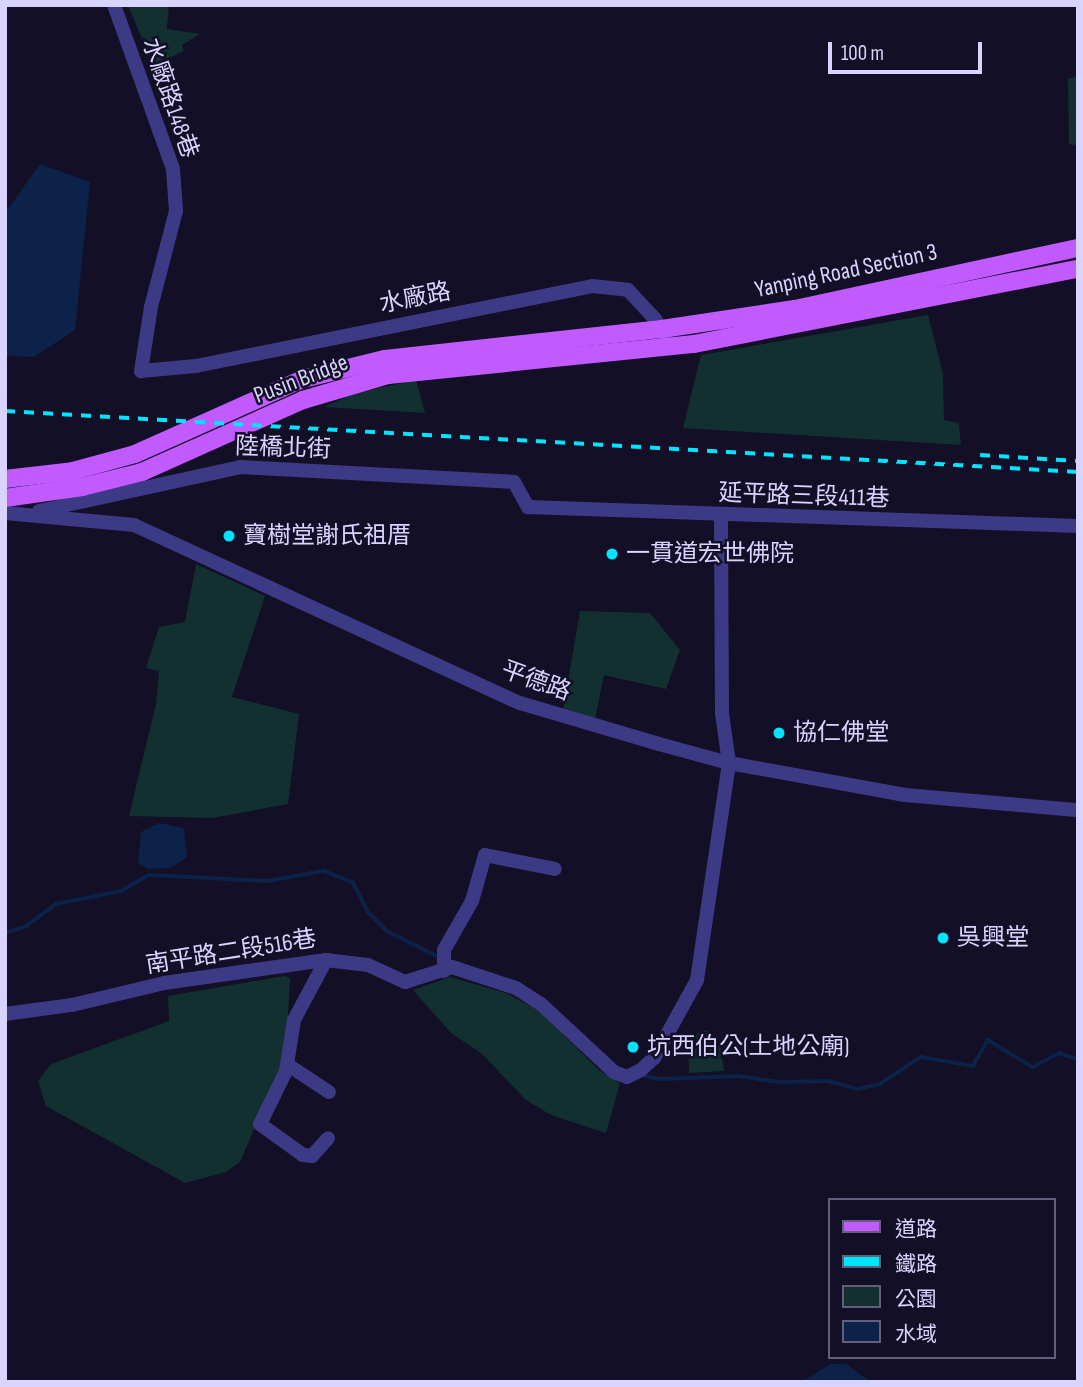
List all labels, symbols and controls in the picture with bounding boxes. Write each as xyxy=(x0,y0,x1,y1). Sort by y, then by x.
scale bar xyxy=(831,28,985,72)
street label: 水廠路148巷 xyxy=(136,34,204,162)
text: 100 m xyxy=(841,41,884,66)
street label: Yanping Road Section 3 xyxy=(752,238,940,304)
street label: 水廠路 xyxy=(377,277,453,319)
street label: Pusin Bridge xyxy=(250,348,352,410)
street label: 陸橋北街 xyxy=(235,432,331,464)
street label: 延平路三段411巷 xyxy=(718,479,890,513)
place label: 寶樹堂謝氏祖厝 xyxy=(243,522,411,550)
marker: 寶樹堂謝氏祖厝 xyxy=(221,528,237,544)
place label: 一貫道宏世佛院 xyxy=(626,540,794,568)
marker: 一貫道宏世佛院 xyxy=(604,546,620,562)
street label: 平德路 xyxy=(497,655,575,707)
place label: 協仁佛堂 xyxy=(793,719,889,747)
marker: 協仁佛堂 xyxy=(771,725,787,741)
street label: 南平路二段516巷 xyxy=(144,924,318,980)
place label: 吳興堂 xyxy=(957,924,1029,952)
marker: 吳興堂 xyxy=(935,930,951,946)
place label: 坑西伯公(土地公廟) xyxy=(647,1033,849,1061)
marker: 坑西伯公(土地公廟) xyxy=(625,1039,641,1055)
legend xyxy=(828,1198,1055,1359)
text: 道路 xyxy=(895,1217,937,1242)
text: 鐵路 xyxy=(895,1252,937,1277)
text: 公園 xyxy=(895,1287,937,1312)
text: 水域 xyxy=(895,1322,937,1347)

